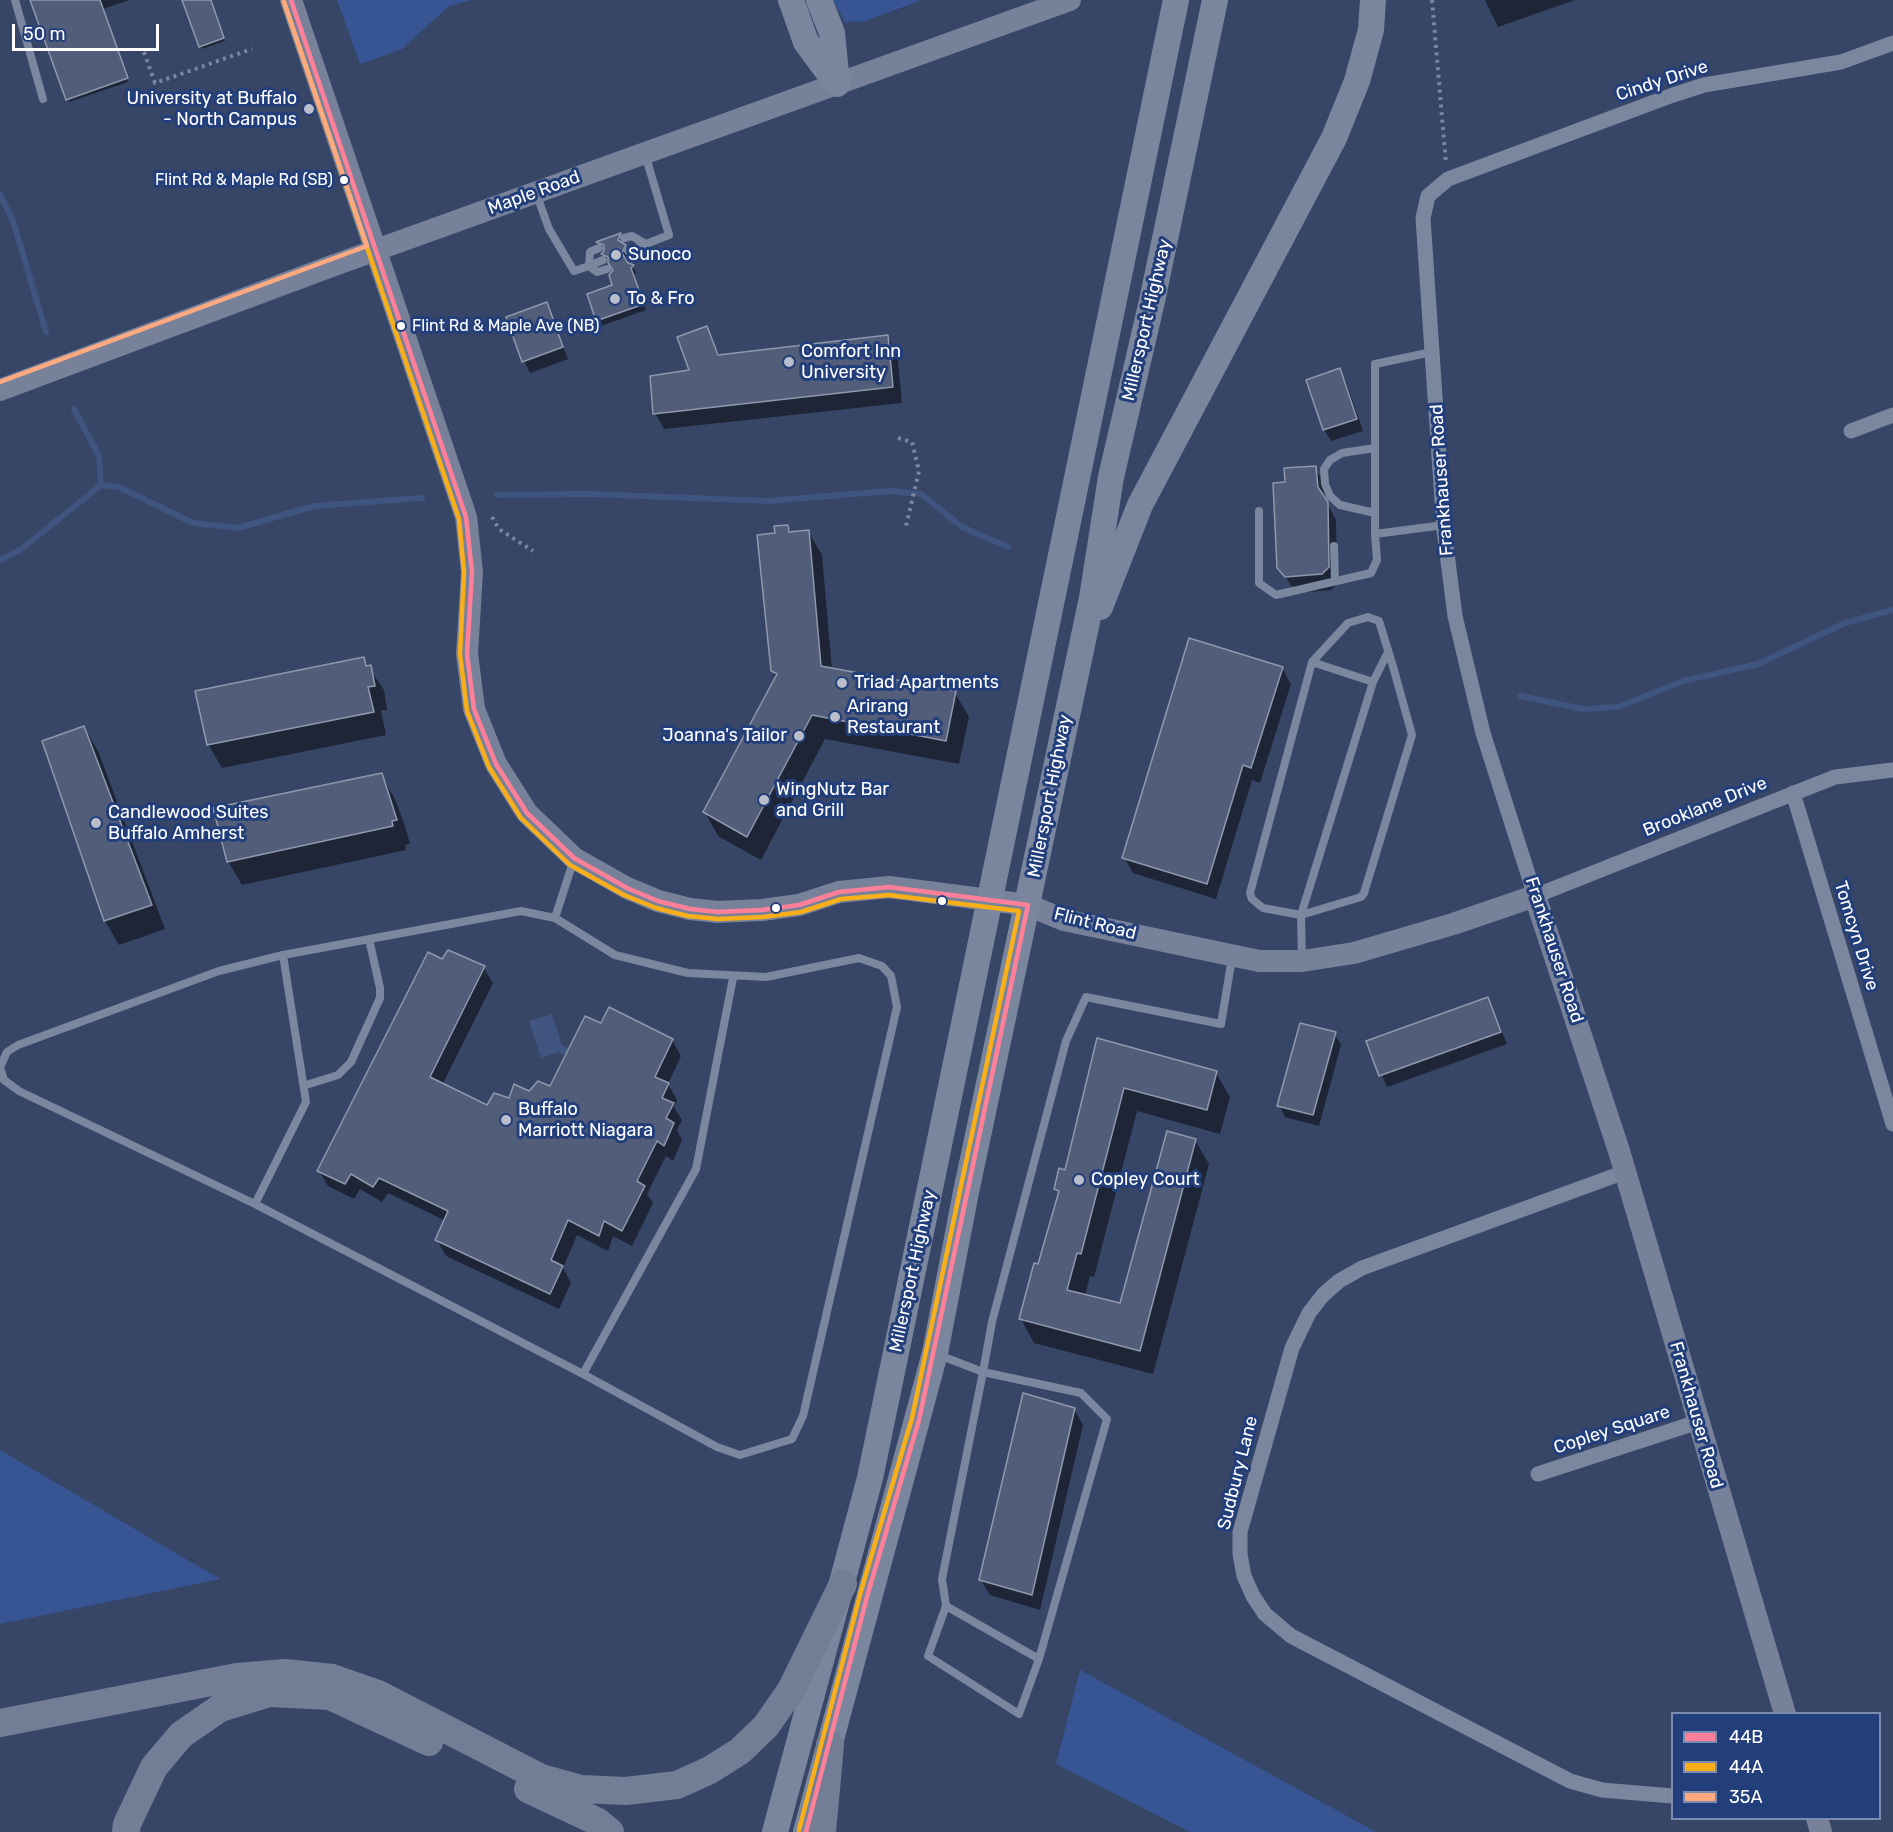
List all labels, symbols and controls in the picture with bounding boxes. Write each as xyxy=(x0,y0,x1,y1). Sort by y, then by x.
scale bar xyxy=(15,12,162,50)
text: 50 m xyxy=(23,23,66,45)
street label: Cindy Drive xyxy=(1613,56,1711,106)
place label: University at Buffalo - North Campus xyxy=(127,88,297,130)
marker: University at Buffalo - North Campus xyxy=(302,102,316,116)
street label: Maple Road xyxy=(485,166,583,220)
place label: Flint Rd & Maple Rd (SB) xyxy=(155,170,333,190)
marker: Flint Rd & Maple Rd (SB) xyxy=(338,174,350,186)
street label: Millersport Highway xyxy=(1118,237,1176,403)
place label: Sunoco xyxy=(628,244,692,266)
marker: Sunoco xyxy=(609,248,623,262)
place label: To & Fro xyxy=(627,288,695,310)
marker: To & Fro xyxy=(608,292,622,306)
place label: Flint Rd & Maple Ave (NB) xyxy=(412,316,599,336)
marker: Flint Rd & Maple Ave (NB) xyxy=(395,320,407,332)
place label: Comfort Inn University xyxy=(801,341,901,384)
marker: Comfort Inn University xyxy=(782,355,796,369)
street label: Frankhauser Road xyxy=(1426,403,1458,557)
place label: Triad Apartments xyxy=(854,672,999,694)
marker: Triad Apartments xyxy=(835,676,849,690)
place label: Arirang Restaurant xyxy=(847,696,940,738)
marker: Arirang Restaurant xyxy=(828,710,842,724)
street label: Millersport Highway xyxy=(1024,713,1076,879)
place label: Joanna's Tailor xyxy=(662,725,787,747)
marker: Joanna's Tailor xyxy=(792,729,806,743)
street label: Brooklane Drive xyxy=(1640,772,1770,842)
place label: WingNutz Bar and Grill xyxy=(776,779,889,822)
marker: WingNutz Bar and Grill xyxy=(757,793,771,807)
place label: Candlewood Suites Buffalo Amherst xyxy=(108,802,268,844)
marker: Candlewood Suites Buffalo Amherst xyxy=(89,816,103,830)
street label: Frankhauser Road xyxy=(1520,874,1588,1026)
street label: Tomcyn Drive xyxy=(1829,879,1883,993)
unlabelled marker xyxy=(936,895,948,907)
unlabelled marker xyxy=(770,902,782,914)
street label: Flint Road xyxy=(1052,903,1138,945)
place label: Buffalo Marriott Niagara xyxy=(518,1099,653,1142)
marker: Buffalo Marriott Niagara xyxy=(499,1113,513,1127)
place label: Copley Court xyxy=(1091,1169,1200,1191)
marker: Copley Court xyxy=(1072,1173,1086,1187)
street label: Millersport Highway xyxy=(885,1188,941,1354)
street label: Frankhauser Road xyxy=(1665,1339,1727,1491)
street label: Copley Square xyxy=(1551,1401,1673,1459)
street label: Sudbury Lane xyxy=(1213,1414,1263,1532)
legend xyxy=(1671,1712,1881,1820)
text: 44B xyxy=(1729,1726,1763,1748)
text: 44A xyxy=(1729,1756,1763,1778)
text: 35A xyxy=(1729,1786,1763,1808)

